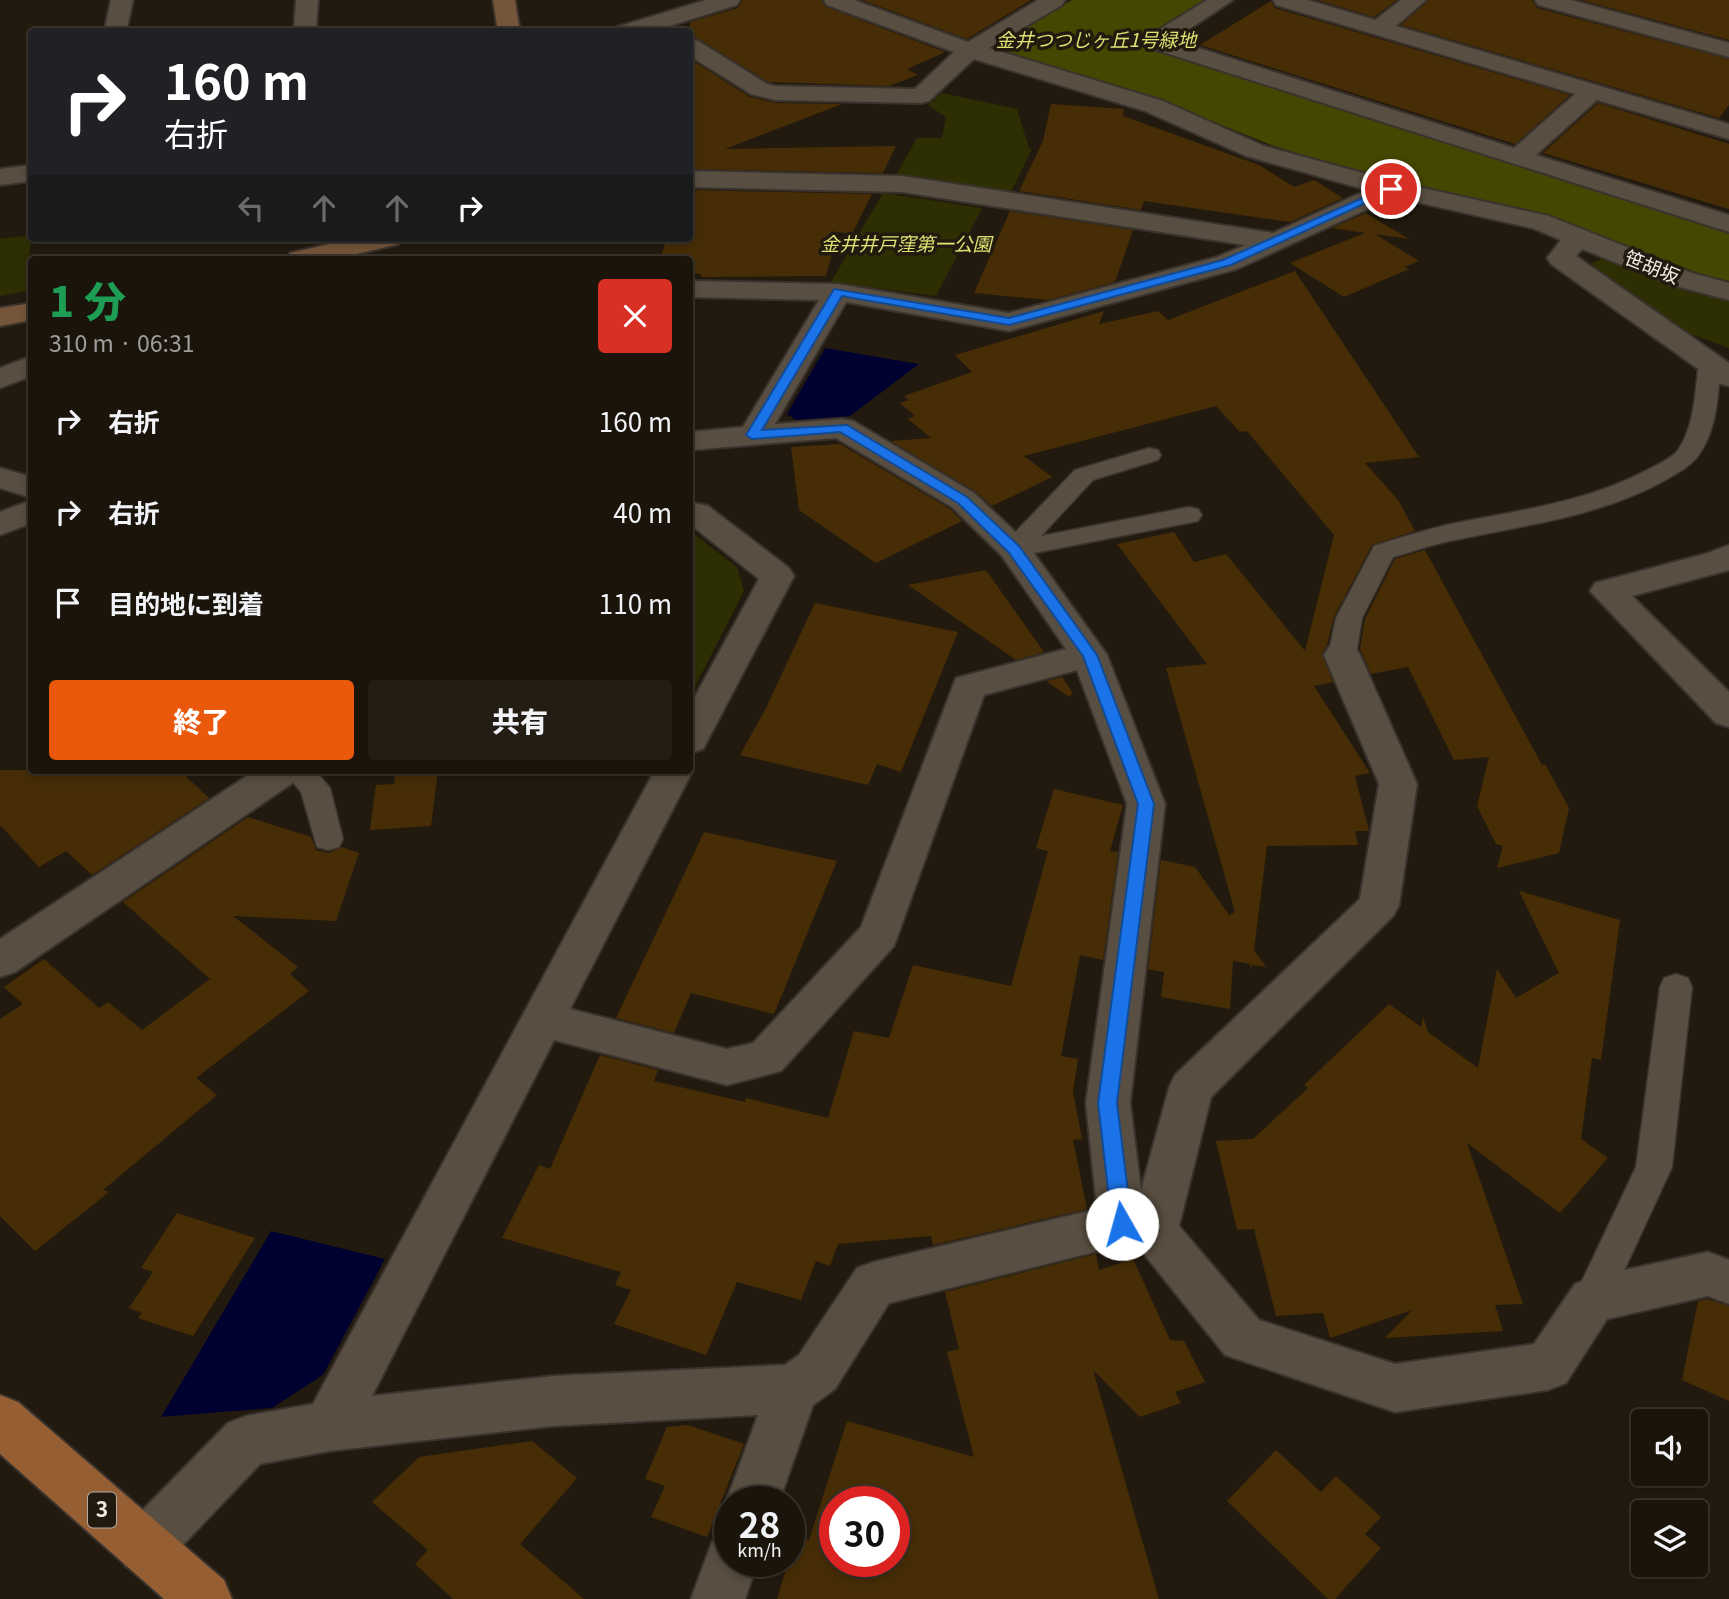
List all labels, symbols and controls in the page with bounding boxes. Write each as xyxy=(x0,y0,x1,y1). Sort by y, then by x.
park label: 金井つつじヶ丘1号緑地 xyxy=(996,25,1198,52)
text: 160 m xyxy=(164,43,309,114)
icon: right xyxy=(49,56,140,147)
text: 右折 xyxy=(164,109,228,155)
pin xyxy=(1361,159,1421,219)
icon: arrive xyxy=(1372,170,1410,208)
icon: left xyxy=(232,189,270,227)
icon: ahead xyxy=(305,189,343,227)
icon: ahead xyxy=(378,189,416,227)
icon: right xyxy=(451,189,489,227)
park label: 金井井戸窪第一公園 xyxy=(820,229,994,256)
street label: 笹胡坂 xyxy=(1621,242,1684,289)
text: 1 分 xyxy=(49,268,126,329)
button: close xyxy=(598,279,672,353)
text: 310 m · 06:31 xyxy=(49,325,194,359)
icon: right xyxy=(49,402,87,440)
text: 右折 xyxy=(108,402,160,439)
text: 160 m xyxy=(599,402,672,439)
icon: right xyxy=(49,493,87,531)
text: 右折 xyxy=(108,493,160,530)
text: 40 m xyxy=(613,493,672,530)
icon: arrive xyxy=(49,584,87,622)
text: 目的地に到着 xyxy=(108,584,264,621)
text: 110 m xyxy=(599,584,672,621)
button: 終了 xyxy=(49,680,354,760)
button: 共有 xyxy=(368,680,672,760)
position arrow xyxy=(1085,1187,1159,1261)
map controls xyxy=(1631,1409,1708,1577)
button: sound xyxy=(1631,1409,1708,1486)
speed limit sign: 30 xyxy=(819,1486,910,1577)
road number: 3 xyxy=(88,1492,116,1528)
text: 28 xyxy=(739,1497,780,1548)
button: layers xyxy=(1631,1500,1708,1577)
text: km/h xyxy=(737,1536,782,1562)

